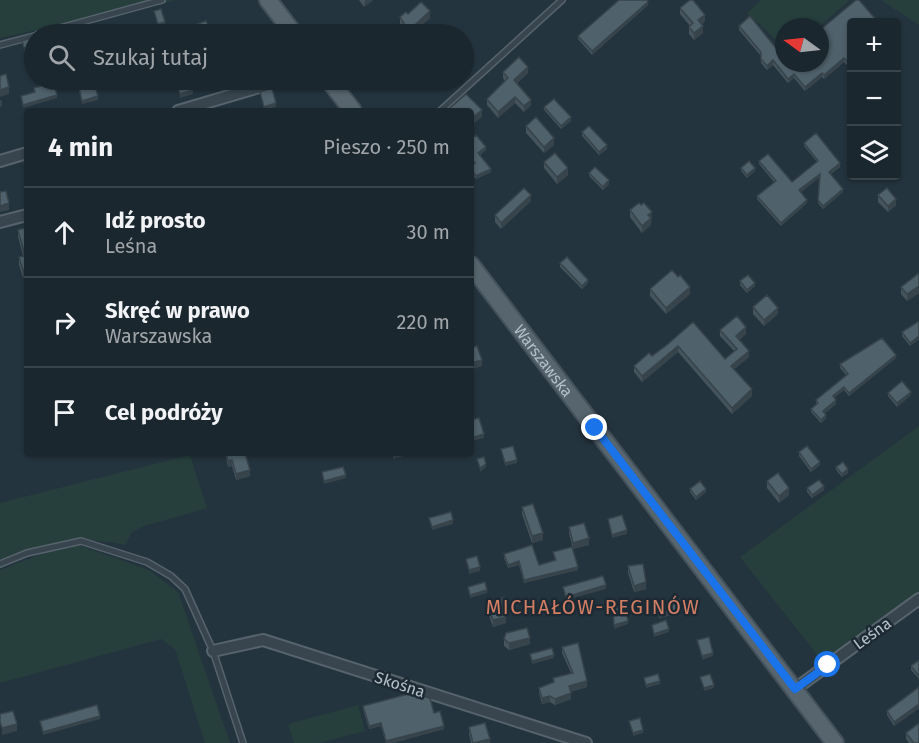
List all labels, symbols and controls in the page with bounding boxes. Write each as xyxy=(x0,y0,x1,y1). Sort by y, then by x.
north arrow xyxy=(775,18,829,72)
map controls xyxy=(847,18,901,180)
button: + xyxy=(847,18,901,72)
search box xyxy=(24,24,474,90)
icon: search xyxy=(45,41,78,74)
text: Szukaj tutaj xyxy=(93,44,208,71)
button: − xyxy=(847,72,901,126)
button: layers xyxy=(847,126,901,180)
text: 4 min xyxy=(48,132,113,163)
text: Pieszo · 250 m xyxy=(323,135,450,159)
text: Idź prosto xyxy=(105,207,206,234)
icon: ahead xyxy=(48,216,81,249)
text: 30 m xyxy=(406,220,450,244)
text: Leśna xyxy=(105,234,157,258)
text: Skręć w prawo xyxy=(105,297,250,324)
icon: right xyxy=(48,306,81,339)
text: 220 m xyxy=(397,310,450,334)
street label: Warszawska xyxy=(510,321,577,401)
text: Warszawska xyxy=(105,324,212,348)
icon: arrive xyxy=(48,396,81,429)
text: Cel podróży xyxy=(105,399,223,426)
route end xyxy=(581,414,607,440)
district label: MICHAŁÓW-REGINÓW xyxy=(486,595,700,619)
street label: Leśna xyxy=(850,613,895,653)
route start xyxy=(814,651,840,677)
street label: Skośna xyxy=(372,667,427,701)

